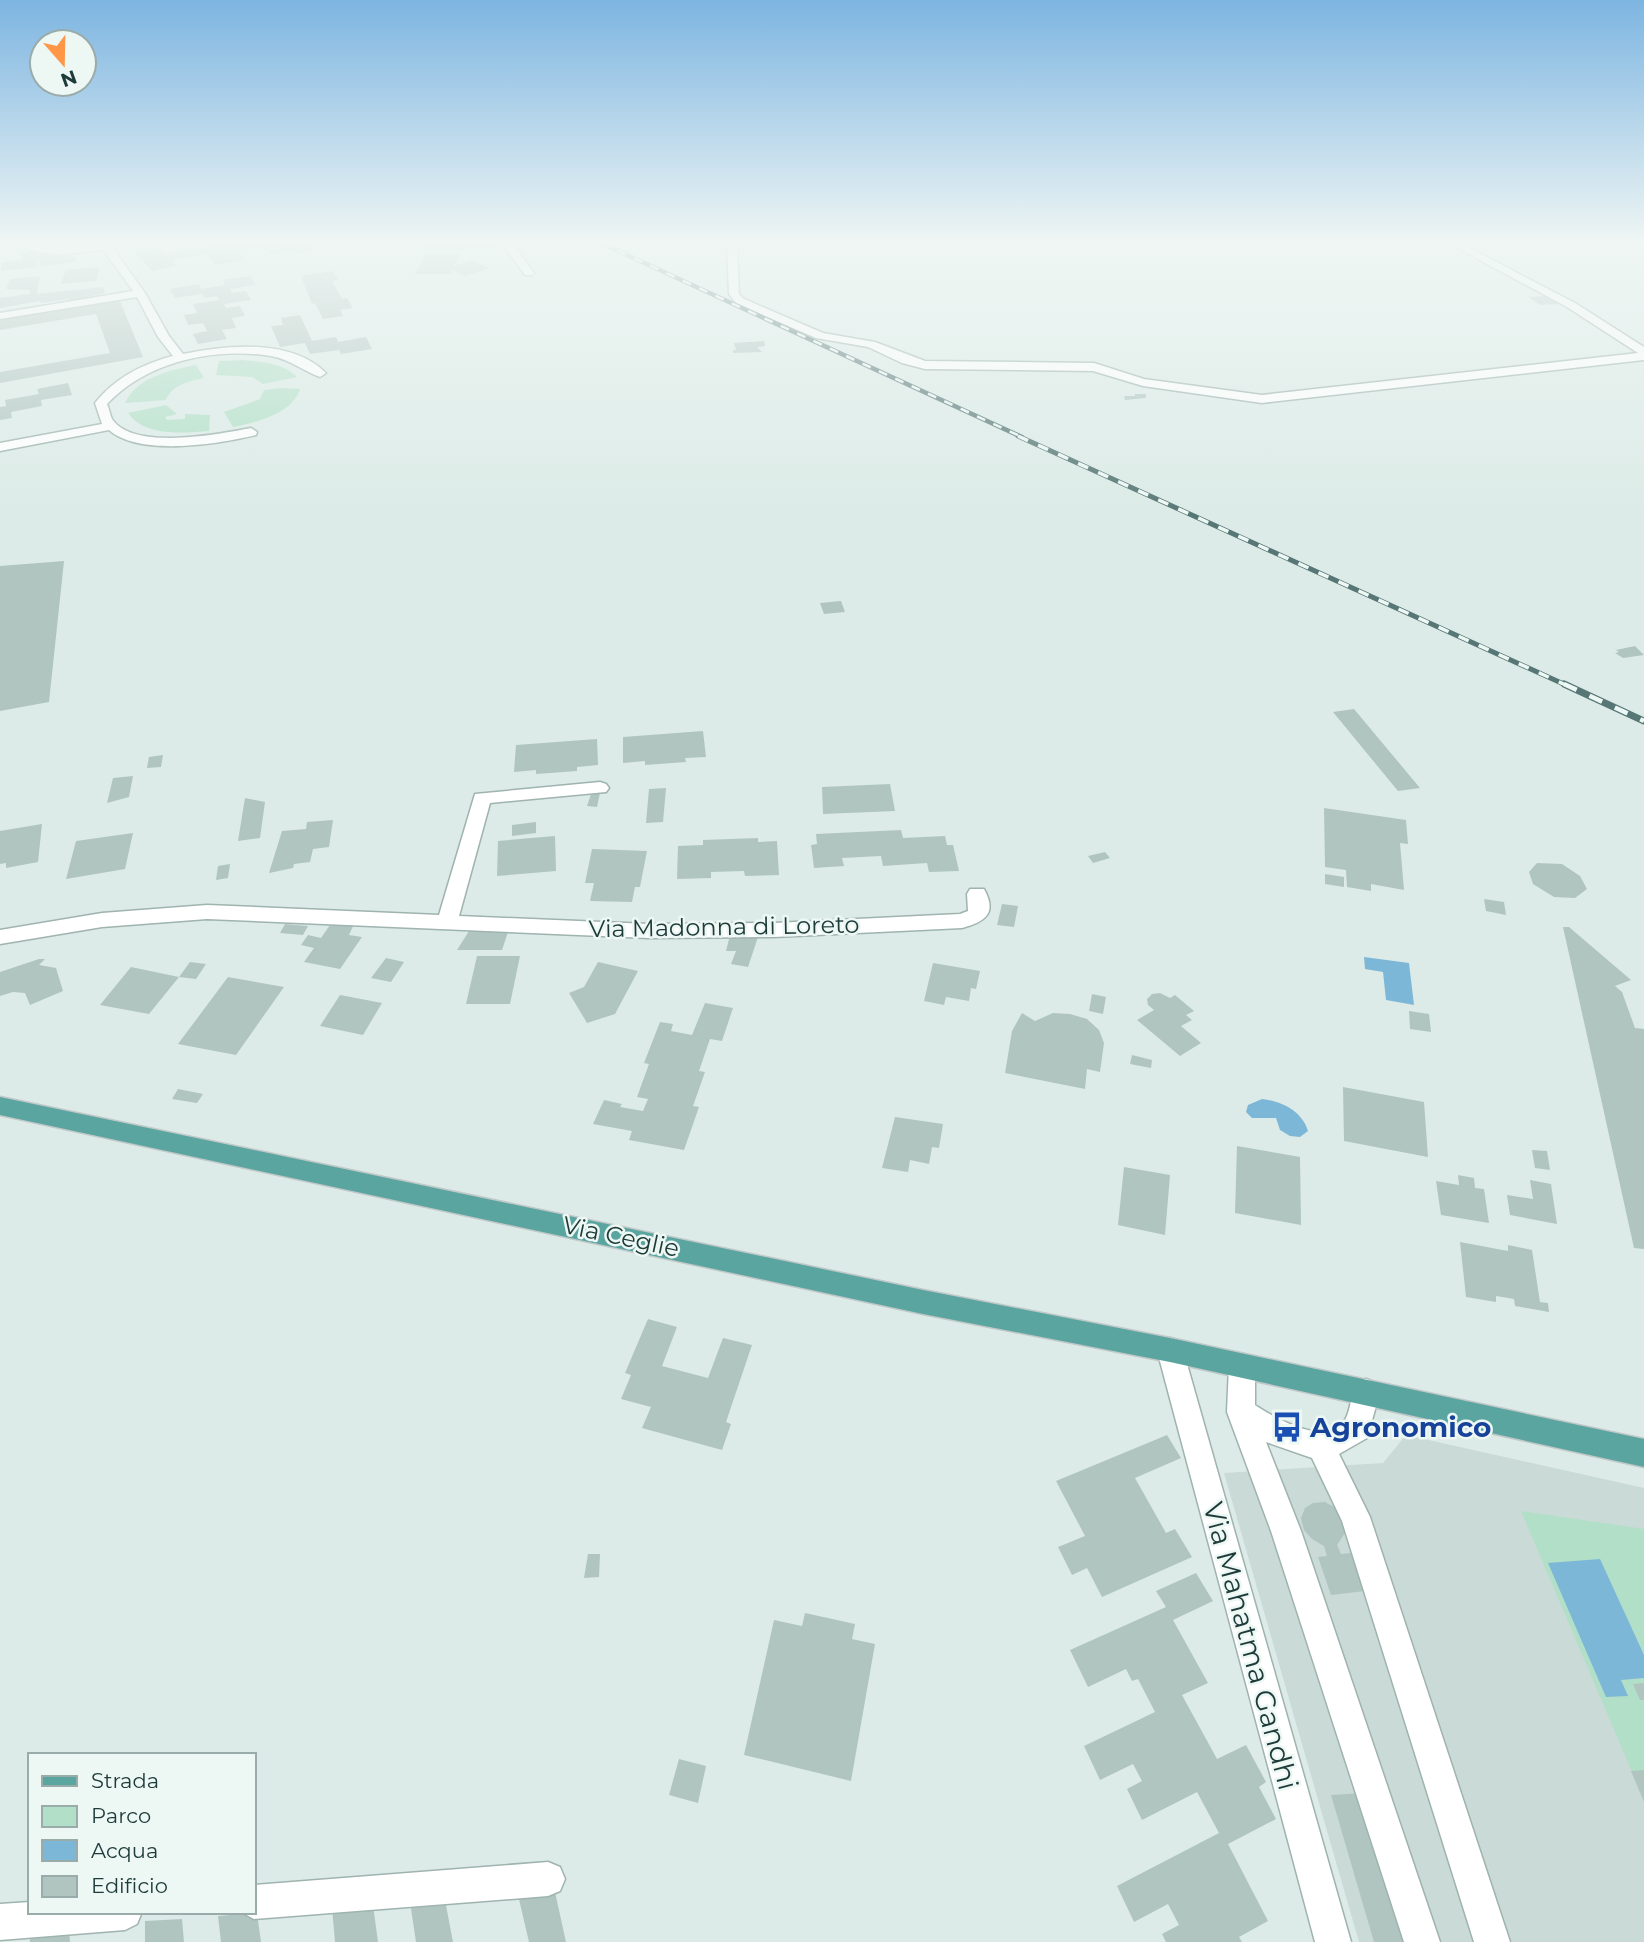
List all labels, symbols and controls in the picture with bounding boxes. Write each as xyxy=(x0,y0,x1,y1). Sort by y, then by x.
north arrow xyxy=(28,28,98,98)
text: N xyxy=(57,65,80,92)
street label: Via Madonna di Loreto xyxy=(588,910,860,943)
street label: Via Ceglie xyxy=(560,1210,682,1263)
bus stop icon: Agronomico xyxy=(1270,1410,1304,1444)
place label: Agronomico xyxy=(1309,1410,1491,1444)
street label: Via Mahatma Gandhi xyxy=(1196,1498,1306,1794)
legend xyxy=(28,1753,256,1914)
text: Strada xyxy=(91,1768,159,1793)
text: Parco xyxy=(91,1803,151,1828)
text: Acqua xyxy=(91,1838,158,1863)
text: Edificio xyxy=(91,1873,168,1898)

